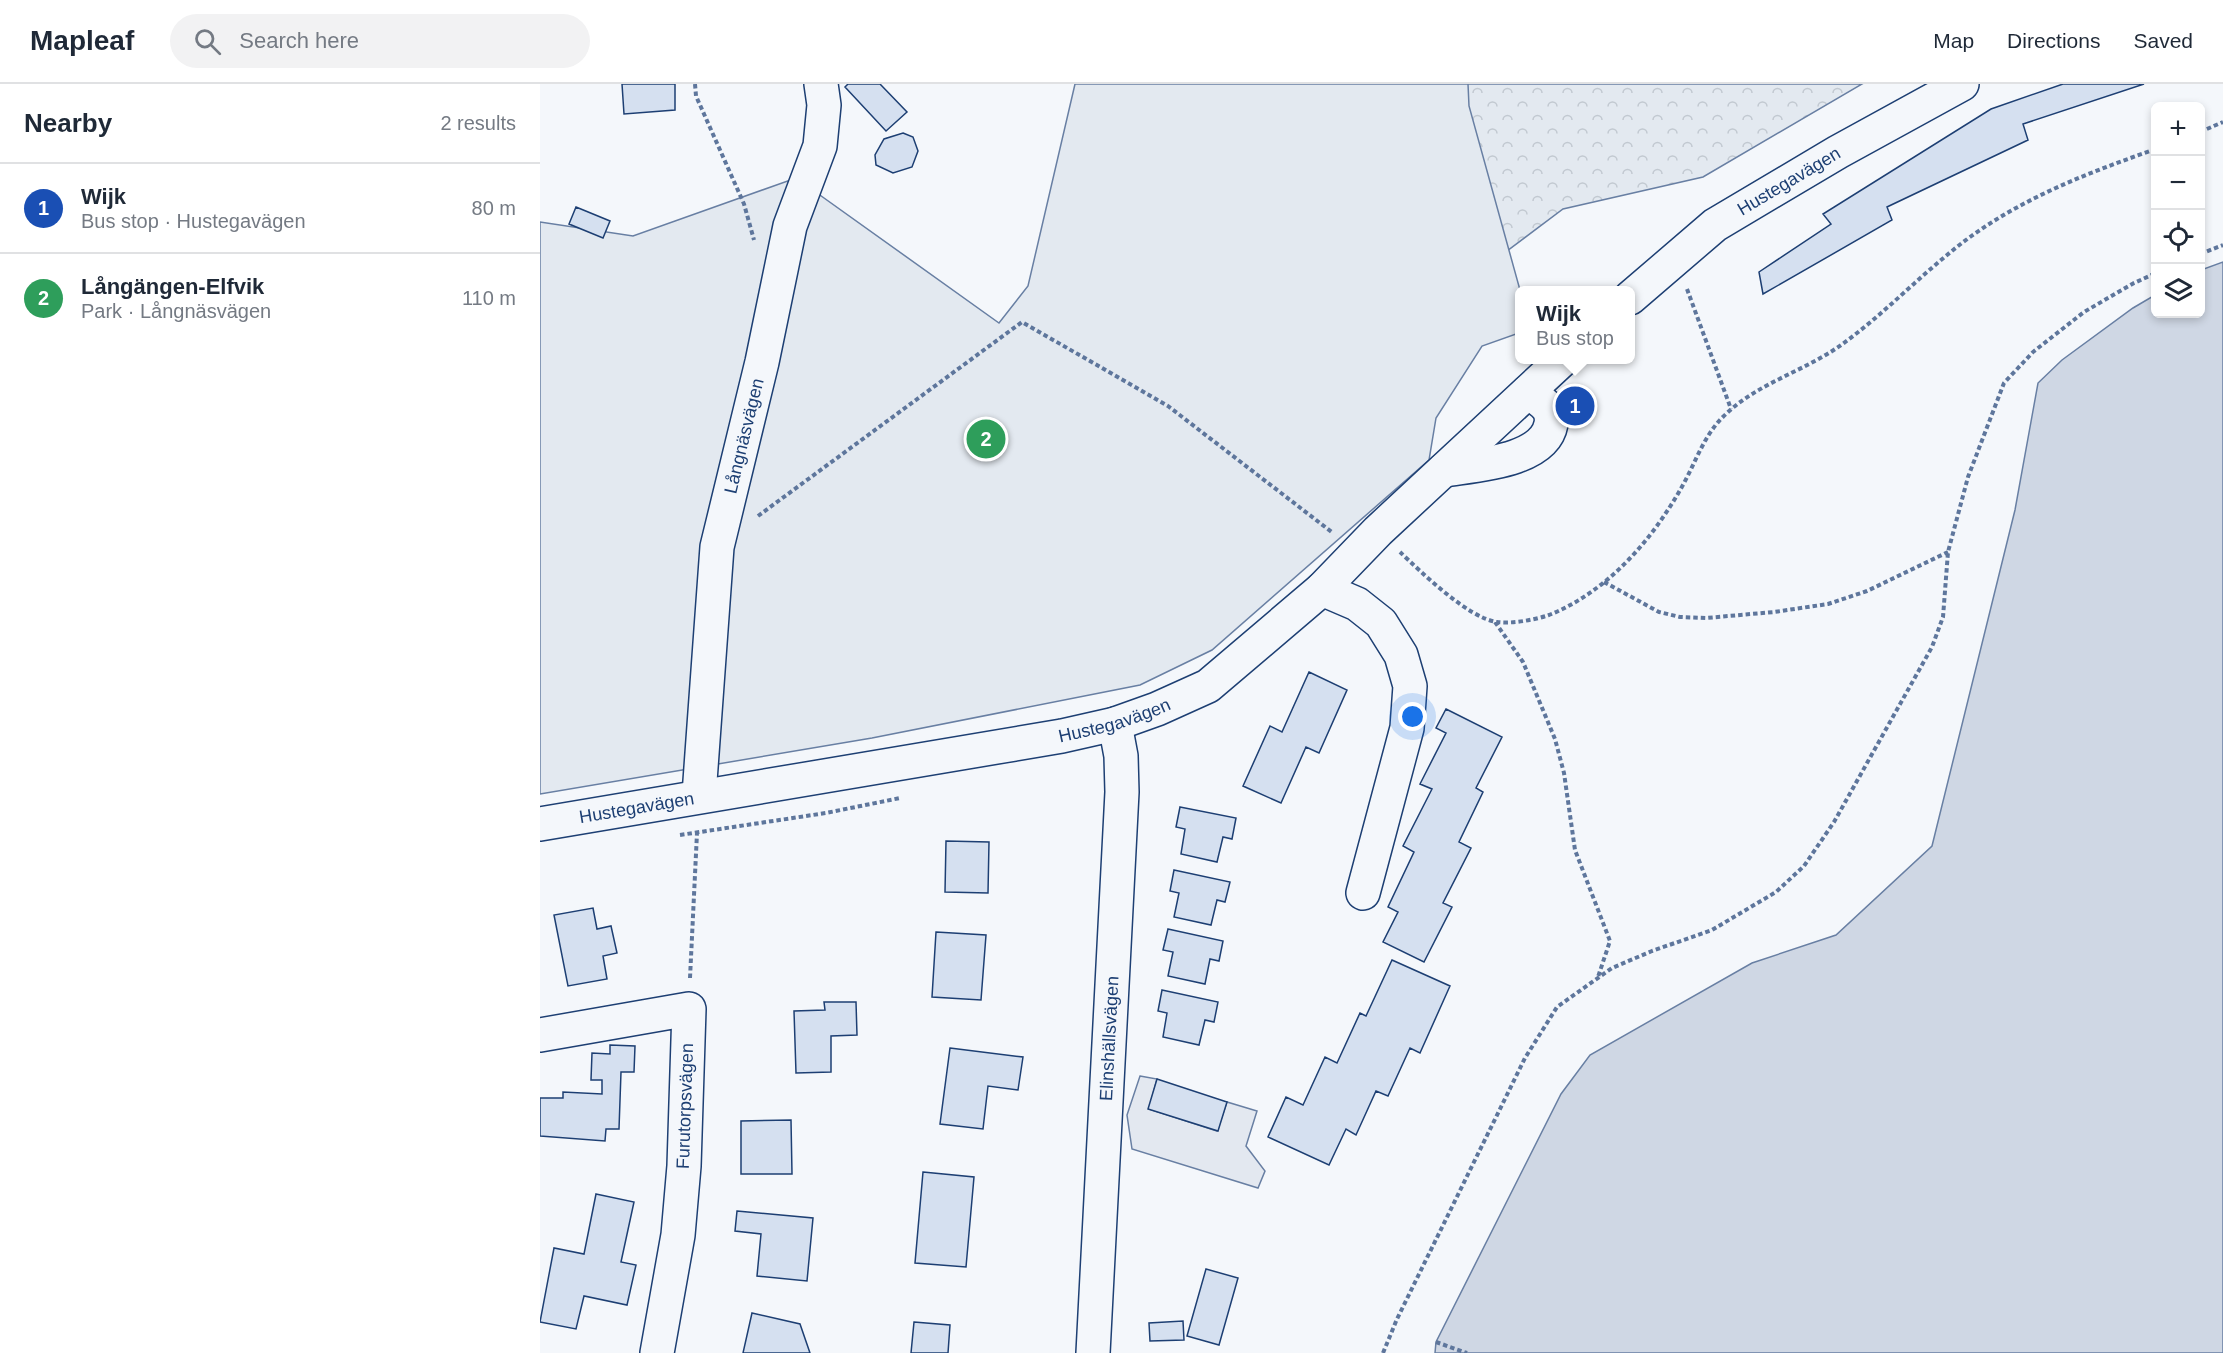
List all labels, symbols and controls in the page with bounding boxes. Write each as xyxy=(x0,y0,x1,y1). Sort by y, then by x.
search box xyxy=(170,14,590,68)
text: Mapleaf xyxy=(30,25,134,56)
icon: search xyxy=(191,25,224,58)
text: Search here xyxy=(239,28,359,53)
text: Map xyxy=(1933,29,1974,52)
text: Directions xyxy=(2007,29,2100,52)
text: Saved xyxy=(2133,29,2193,52)
map controls xyxy=(2151,102,2205,318)
button: + xyxy=(2151,102,2205,156)
text: Nearby xyxy=(24,108,112,138)
text: 2 results xyxy=(440,112,516,134)
street label: Hustegavägen xyxy=(1734,143,1844,219)
button: − xyxy=(2151,156,2205,210)
text: Wijk xyxy=(81,184,126,209)
text: 1 xyxy=(38,197,49,219)
text: 80 m xyxy=(472,197,516,219)
text: Bus stop · Hustegavägen xyxy=(81,210,306,232)
button: locate xyxy=(2151,210,2205,264)
button: layers xyxy=(2151,264,2205,318)
text: Långängen-Elfvik xyxy=(81,274,264,299)
popup xyxy=(1515,286,1635,364)
text: 2 xyxy=(38,287,49,309)
text: 110 m xyxy=(462,287,516,309)
text: Park · Långnäsvägen xyxy=(81,300,271,322)
text: Wijk xyxy=(1536,301,1581,326)
text: Bus stop xyxy=(1536,327,1614,349)
street label: Långnäsvägen xyxy=(720,376,768,496)
pin: 1 xyxy=(1556,384,1594,428)
pin: 2 xyxy=(966,416,1006,462)
street label: Hustegavägen xyxy=(1056,694,1174,747)
your location xyxy=(1398,702,1427,731)
street label: Hustegavägen xyxy=(578,788,696,827)
street label: Elinshällsvägen xyxy=(1096,975,1122,1101)
street label: Furutorpsvägen xyxy=(673,1043,697,1169)

